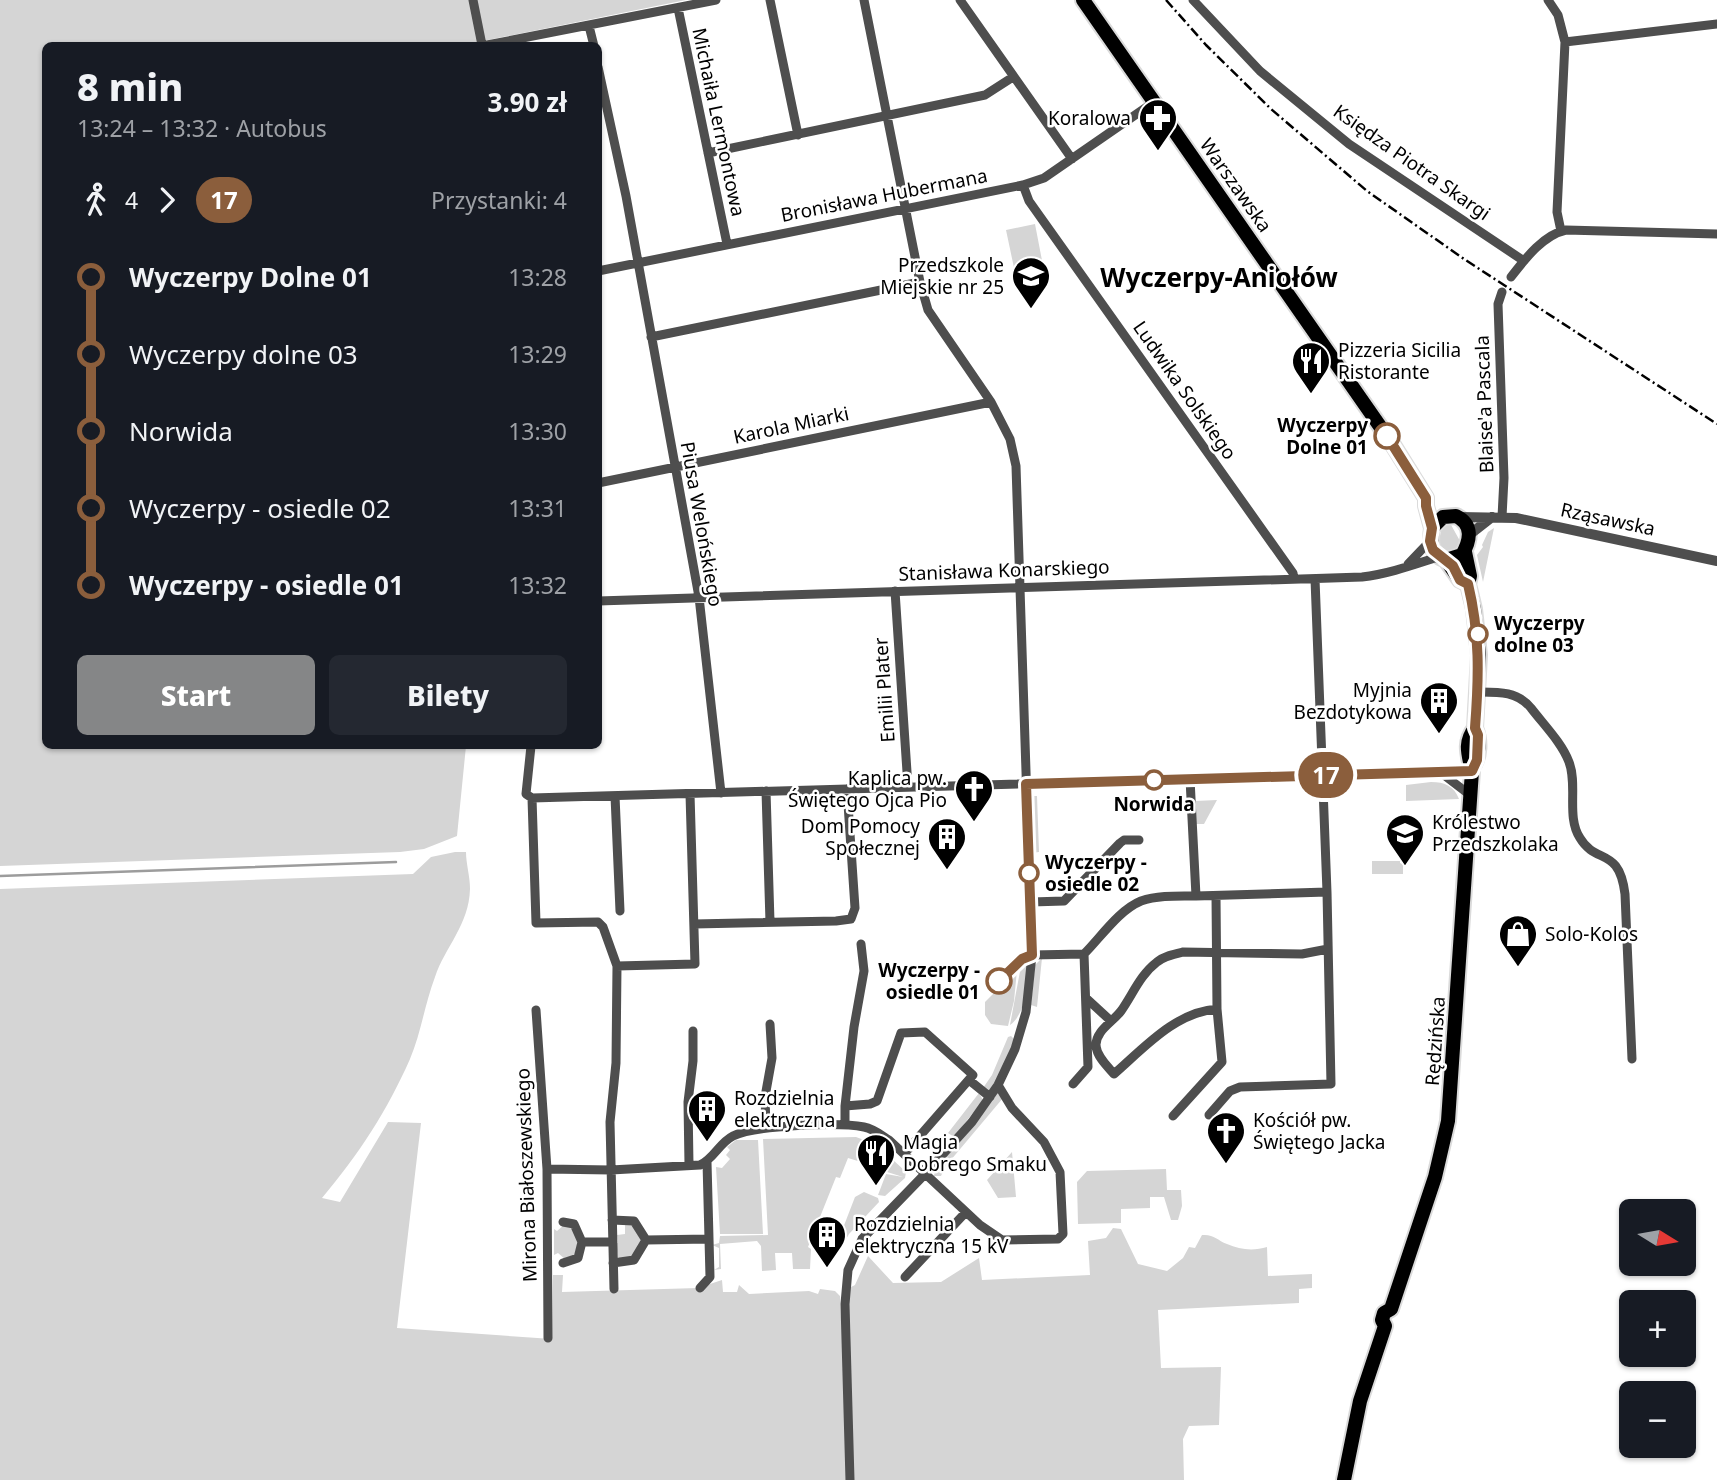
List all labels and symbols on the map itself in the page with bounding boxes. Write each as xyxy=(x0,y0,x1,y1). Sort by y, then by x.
street label: Michaiła Lermontowa xyxy=(686,25,752,219)
pharmacy icon: Koralowa xyxy=(1137,97,1179,152)
street label: Księdza Piotra Skargi xyxy=(1328,98,1496,226)
place label: Koralowa xyxy=(1048,105,1131,131)
street label: Warszawska xyxy=(1194,133,1278,237)
street label: Bronisława Hubermana xyxy=(778,162,990,228)
place label: Przedszkole Miejskie nr 25 xyxy=(880,252,1004,300)
school or university icon: Przedszkole Miejskie nr 25 xyxy=(1010,255,1052,310)
district label: Wyczerpy-Aniołów xyxy=(1100,259,1338,295)
street label: Ludwika Solskiego xyxy=(1127,315,1243,465)
street label: Blaise'a Pascala xyxy=(1469,335,1499,473)
place label: Pizzeria Sicilia Ristorante xyxy=(1338,337,1461,385)
restaurant icon: Pizzeria Sicilia Ristorante xyxy=(1290,340,1332,395)
street label: Karola Miarki xyxy=(731,400,851,450)
place label: Wyczerpy Dolne 01 xyxy=(1277,412,1368,460)
marker: Wyczerpy Dolne 01 xyxy=(1374,423,1400,449)
street label: Piusa Welońskiego xyxy=(675,439,729,609)
street label: Rząsawska xyxy=(1558,496,1658,542)
street label: Stanisława Konarskiego xyxy=(898,553,1110,587)
place label: Wyczerpy dolne 03 xyxy=(1494,610,1585,658)
marker: Wyczerpy dolne 03 xyxy=(1468,624,1488,644)
street label: Emilii Plater xyxy=(867,636,901,743)
place label: Myjnia Bezdotykowa xyxy=(1294,677,1412,725)
building icon: Myjnia Bezdotykowa xyxy=(1418,680,1460,735)
line badge: 17 xyxy=(1294,752,1358,798)
place label: Kaplica pw. Świętego Ojca Pio xyxy=(788,765,947,813)
church icon: Kaplica pw. Świętego Ojca Pio xyxy=(953,768,995,823)
marker: Norwida xyxy=(1144,770,1164,790)
place label: Norwida xyxy=(1113,791,1195,817)
place label: Królestwo Przedszkolaka xyxy=(1432,809,1559,857)
school or university icon: Królestwo Przedszkolaka xyxy=(1384,812,1426,867)
place label: Dom Pomocy Społecznej xyxy=(801,813,920,861)
building icon: Dom Pomocy Społecznej xyxy=(926,816,968,871)
place label: Wyczerpy - osiedle 02 xyxy=(1045,849,1147,897)
marker: Wyczerpy - osiedle 02 xyxy=(1019,863,1039,883)
shop icon: Solo-Kolos xyxy=(1497,913,1539,968)
place label: Solo-Kolos xyxy=(1545,921,1638,947)
place label: Wyczerpy - osiedle 01 xyxy=(878,957,980,1005)
marker: Wyczerpy - osiedle 01 xyxy=(986,968,1012,994)
street label: Rędzińska xyxy=(1419,995,1451,1087)
street label: Mirona Białoszewskiego xyxy=(509,1068,543,1282)
place label: Rozdzielnia elektryczna xyxy=(734,1085,835,1133)
building icon: Rozdzielnia elektryczna xyxy=(686,1088,728,1143)
place label: Kościół pw. Świętego Jacka xyxy=(1253,1107,1385,1155)
church icon: Kościół pw. Świętego Jacka xyxy=(1205,1110,1247,1165)
place label: Magia Dobrego Smaku xyxy=(903,1129,1047,1177)
restaurant icon: Magia Dobrego Smaku xyxy=(855,1132,897,1187)
north arrow xyxy=(1619,1199,1696,1276)
place label: Rozdzielnia elektryczna 15 kV xyxy=(854,1211,1009,1259)
building icon: Rozdzielnia elektryczna 15 kV xyxy=(806,1214,848,1269)

